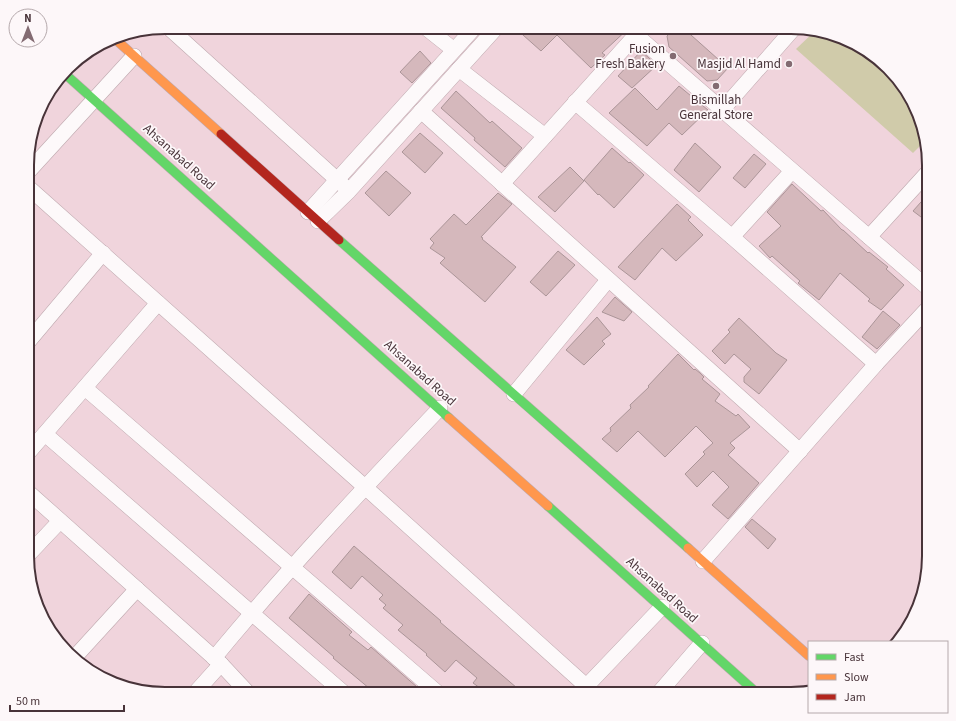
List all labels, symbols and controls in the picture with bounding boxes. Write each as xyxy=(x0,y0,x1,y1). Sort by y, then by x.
north arrow xyxy=(8,8,48,48)
text: N xyxy=(24,11,32,26)
place label: Fusion Fresh Bakery xyxy=(595,40,665,73)
marker: Fusion Fresh Bakery xyxy=(668,51,678,61)
place label: Masjid Al Hamd xyxy=(697,55,781,73)
marker: Masjid Al Hamd xyxy=(784,59,794,69)
marker: Bismillah General Store xyxy=(711,81,721,91)
place label: Bismillah General Store xyxy=(679,91,753,124)
street label: Ahsanabad Road xyxy=(139,120,219,194)
street label: Ahsanabad Road xyxy=(380,336,460,410)
street label: Ahsanabad Road xyxy=(622,553,702,627)
legend xyxy=(808,641,948,713)
text: Fast xyxy=(844,649,864,666)
text: Slow xyxy=(844,669,869,686)
scale bar xyxy=(10,687,124,713)
text: Jam xyxy=(844,689,866,706)
text: 50 m xyxy=(16,693,40,710)

